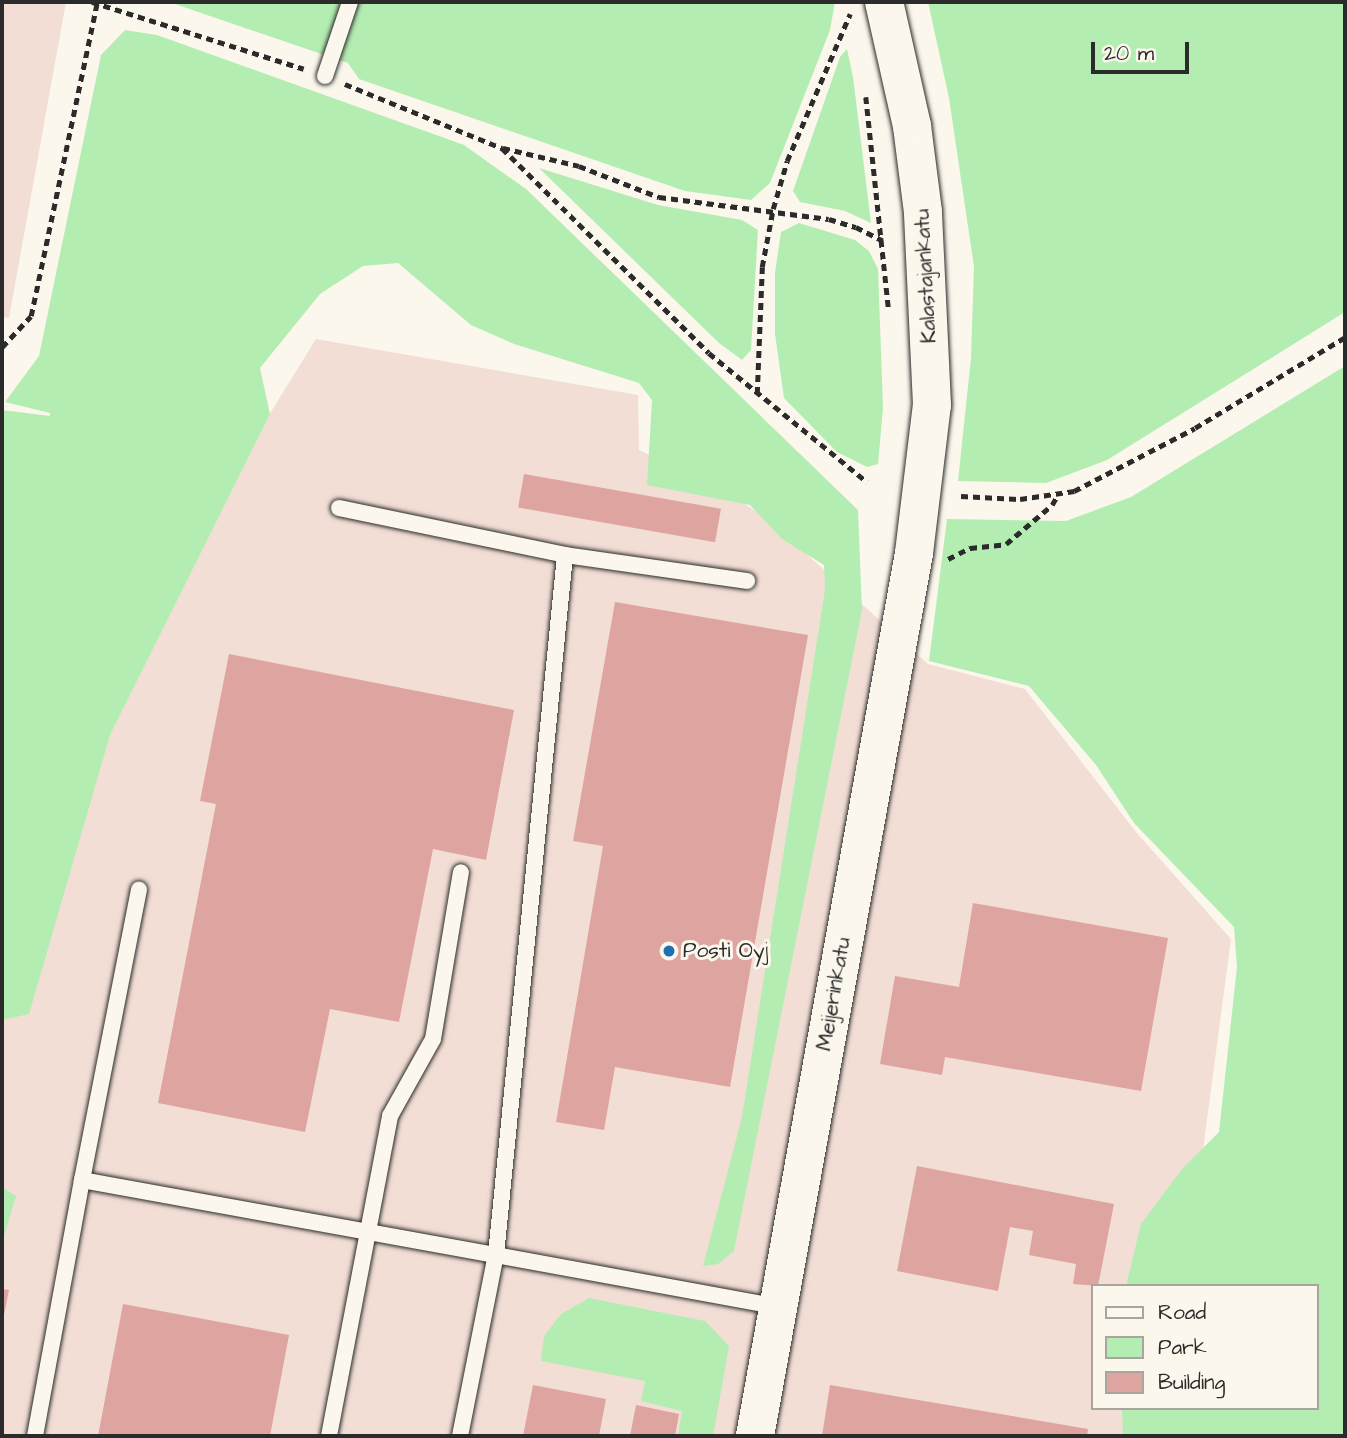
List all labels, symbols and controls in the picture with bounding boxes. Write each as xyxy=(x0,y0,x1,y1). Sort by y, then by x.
scale bar xyxy=(1095,28,1193,72)
text: 20 m xyxy=(1104,39,1154,68)
street label: Kalastajankatu xyxy=(910,208,942,344)
street label: Meijerinkatu xyxy=(812,935,856,1053)
place label: Posti Oyj xyxy=(683,938,768,964)
marker: Posti Oyj xyxy=(661,943,677,959)
legend xyxy=(1092,1284,1319,1410)
text: Road xyxy=(1158,1298,1206,1327)
text: Park xyxy=(1158,1333,1207,1362)
text: Building xyxy=(1158,1368,1225,1397)

